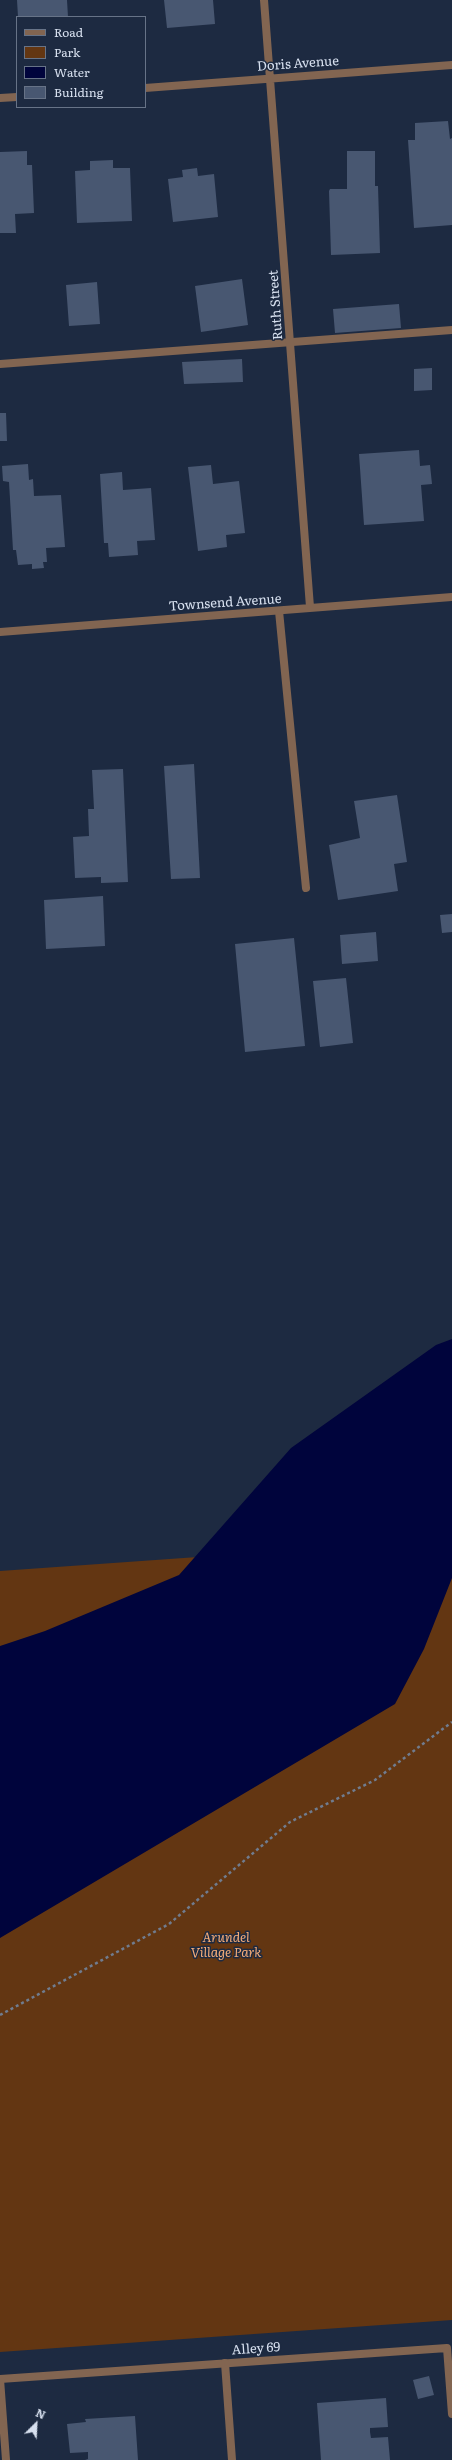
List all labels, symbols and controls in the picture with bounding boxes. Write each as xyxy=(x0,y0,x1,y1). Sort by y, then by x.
legend xyxy=(16,16,146,108)
text: Road xyxy=(54,23,83,41)
text: Park xyxy=(54,43,80,61)
street label: Doris Avenue xyxy=(257,53,339,75)
text: Water xyxy=(54,63,90,81)
text: Building xyxy=(54,83,103,101)
street label: Ruth Street xyxy=(266,269,286,341)
street label: Townsend Avenue xyxy=(168,591,282,615)
park label: Arundel Village Park xyxy=(191,1930,261,1961)
street label: Alley 69 xyxy=(231,2340,281,2358)
north arrow xyxy=(16,2404,56,2444)
text: N xyxy=(33,2404,48,2422)

